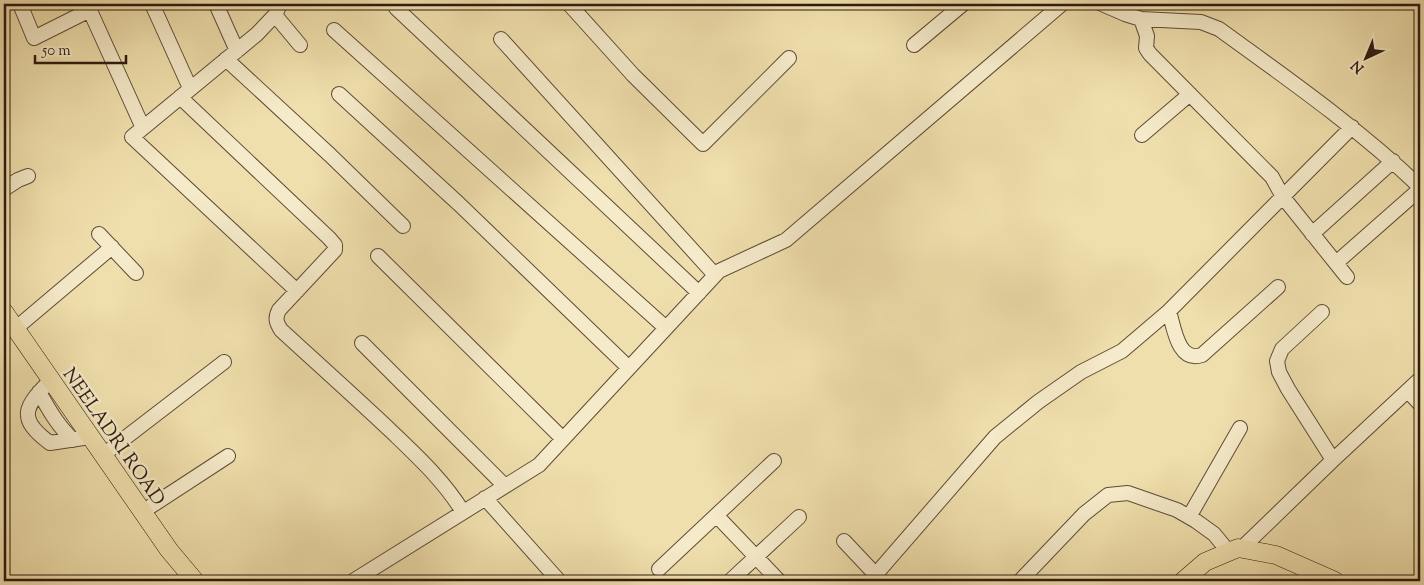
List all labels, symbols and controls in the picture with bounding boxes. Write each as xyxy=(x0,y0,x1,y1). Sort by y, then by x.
scale bar xyxy=(35,32,126,64)
north arrow xyxy=(1342,32,1392,82)
text: 50 m xyxy=(41,41,71,62)
text: N xyxy=(1347,55,1369,77)
street label: NEELADRI ROAD xyxy=(55,363,171,512)

